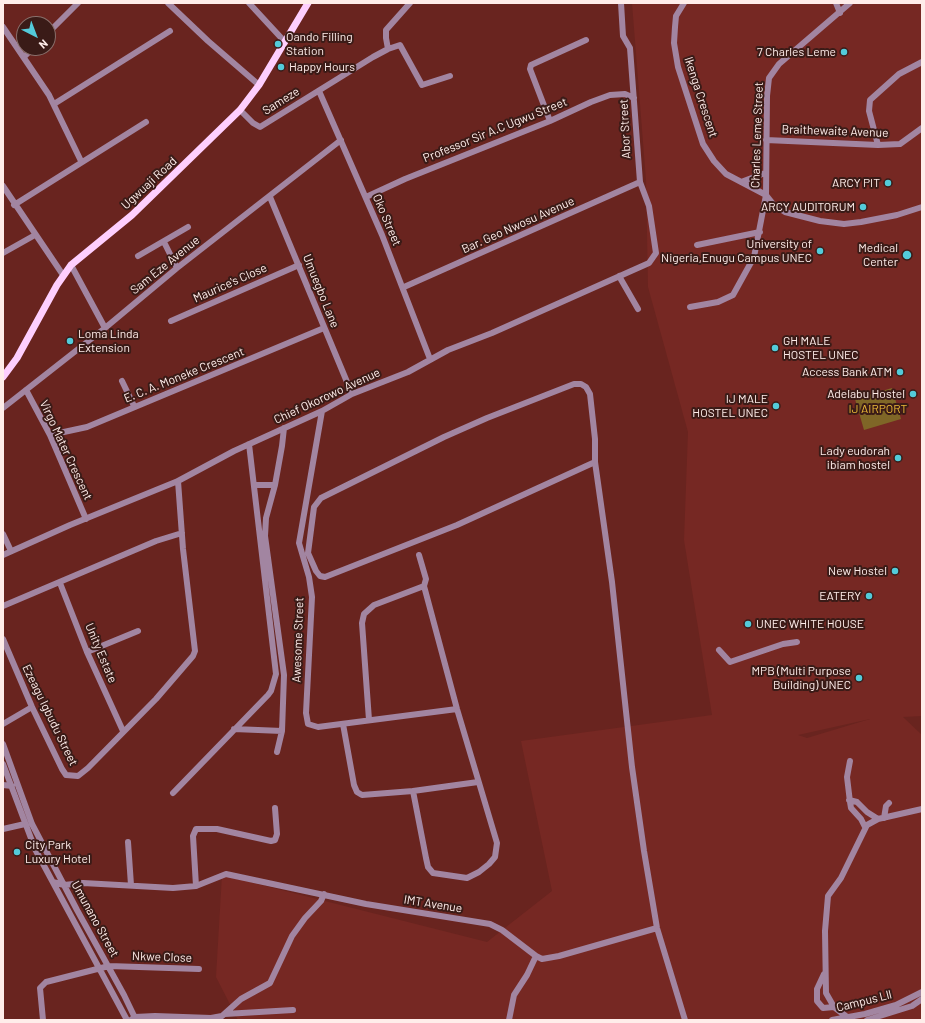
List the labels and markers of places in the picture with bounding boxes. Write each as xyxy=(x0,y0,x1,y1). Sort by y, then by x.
place label: Oando Filling Station xyxy=(286,30,353,58)
marker: Oando Filling Station xyxy=(273,39,283,49)
place label: 7 Charles Leme xyxy=(757,45,836,59)
marker: 7 Charles Leme xyxy=(839,47,849,57)
place label: Happy Hours xyxy=(289,60,355,74)
marker: Happy Hours xyxy=(276,62,286,72)
place label: ARCY PIT xyxy=(832,176,880,190)
marker: ARCY PIT xyxy=(883,178,893,188)
place label: ARCY AUDITORUM xyxy=(761,200,855,214)
marker: ARCY AUDITORUM xyxy=(858,202,868,212)
place label: University of Nigeria,Enugu Campus UNEC xyxy=(661,237,812,265)
place label: Medical Center xyxy=(858,241,898,269)
marker: University of Nigeria,Enugu Campus UNEC xyxy=(815,246,825,256)
marker: Medical Center xyxy=(901,249,913,261)
place label: Loma Linda Extension xyxy=(78,327,139,355)
place label: GH MALE HOSTEL UNEC xyxy=(783,334,859,362)
marker: Loma Linda Extension xyxy=(65,336,75,346)
marker: GH MALE HOSTEL UNEC xyxy=(770,343,780,353)
place label: Access Bank ATM xyxy=(802,365,892,379)
marker: Access Bank ATM xyxy=(895,367,905,377)
place label: Adelabu Hostel xyxy=(827,387,905,401)
marker: Adelabu Hostel xyxy=(908,389,918,399)
place label: IJ MALE HOSTEL UNEC xyxy=(692,392,768,420)
marker: IJ MALE HOSTEL UNEC xyxy=(771,401,781,411)
place label: Lady eudorah ibiam hostel xyxy=(820,444,890,472)
marker: Lady eudorah ibiam hostel xyxy=(893,453,903,463)
place label: New Hostel xyxy=(828,564,887,578)
marker: New Hostel xyxy=(890,566,900,576)
place label: EATERY xyxy=(819,589,861,603)
marker: EATERY xyxy=(864,591,874,601)
place label: UNEC WHITE HOUSE xyxy=(756,617,864,631)
marker: UNEC WHITE HOUSE xyxy=(743,619,753,629)
place label: MPB (Multi Purpose Building) UNEC xyxy=(752,664,851,692)
marker: MPB (Multi Purpose Building) UNEC xyxy=(854,673,864,683)
place label: City Park Luxury Hotel xyxy=(25,838,91,866)
marker: City Park Luxury Hotel xyxy=(12,847,22,857)

